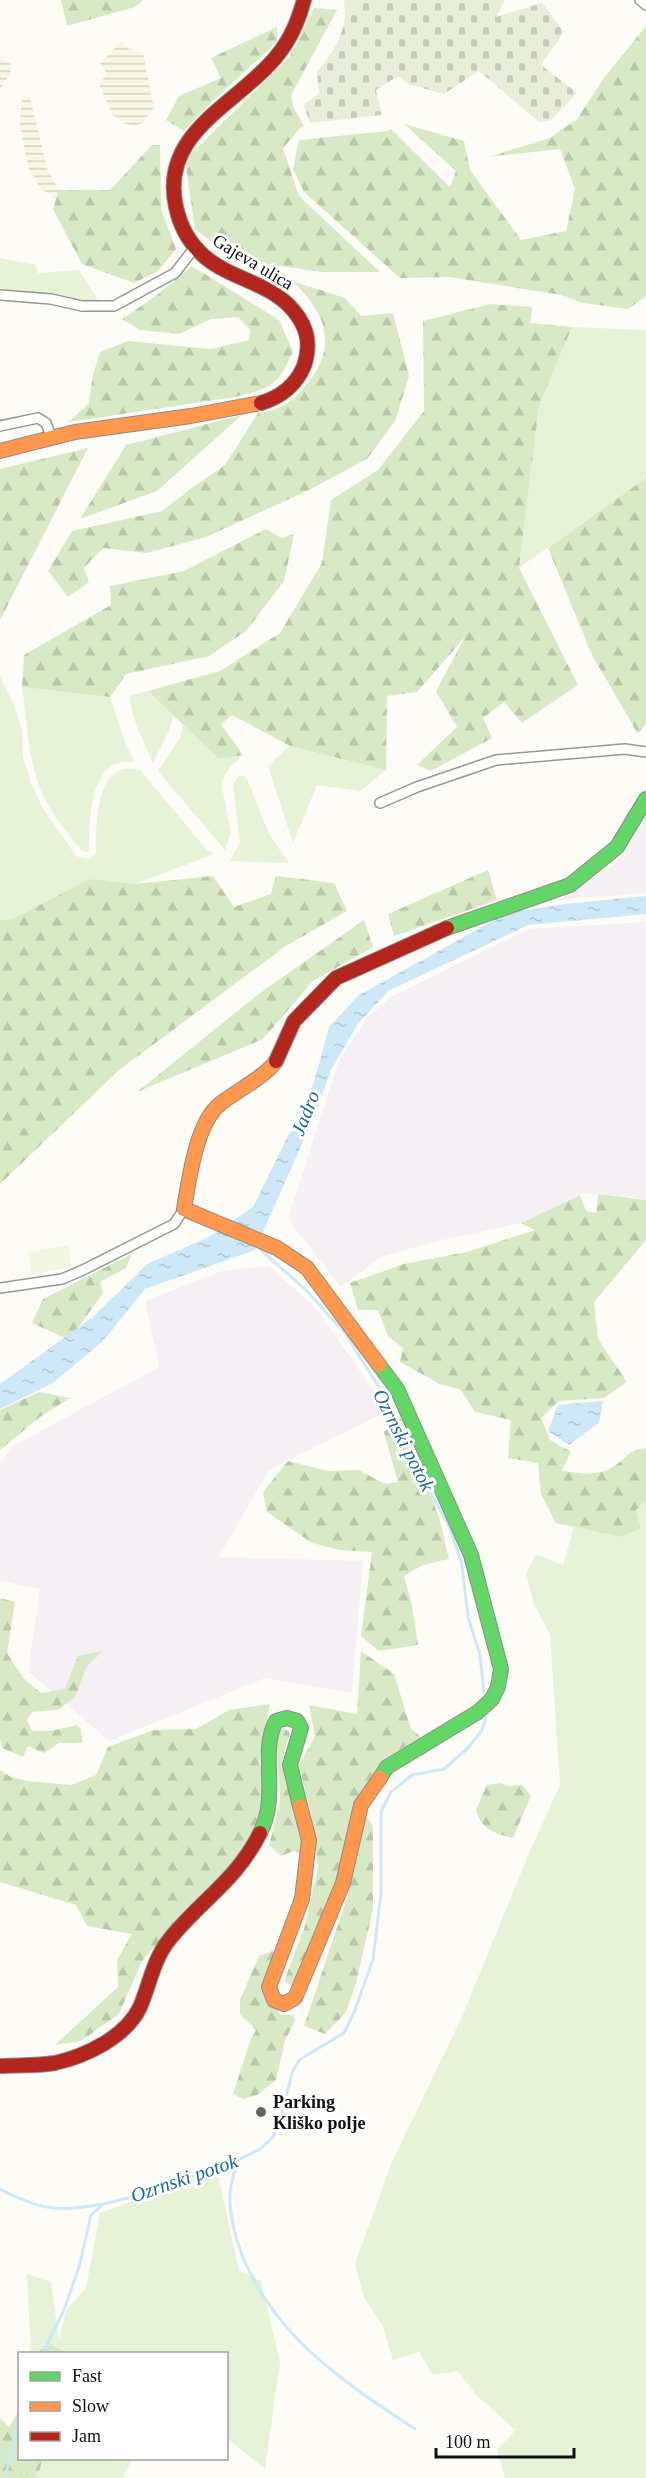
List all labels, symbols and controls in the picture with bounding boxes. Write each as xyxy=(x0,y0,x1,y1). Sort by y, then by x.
street label: Gajeva ulica xyxy=(209,230,297,294)
water label: Jadro xyxy=(286,1088,324,1138)
water label: Ozrnski potok xyxy=(368,1385,440,1496)
place label: Parking Kliško polje xyxy=(273,2092,366,2133)
marker: Parking Kliško polje xyxy=(254,2105,268,2119)
water label: Ozrnski potok xyxy=(128,2149,242,2208)
legend xyxy=(18,2352,228,2460)
text: Fast xyxy=(72,2366,102,2386)
text: Slow xyxy=(72,2396,109,2416)
scale bar xyxy=(436,2421,574,2459)
text: Jam xyxy=(72,2426,101,2446)
text: 100 m xyxy=(445,2432,491,2452)

